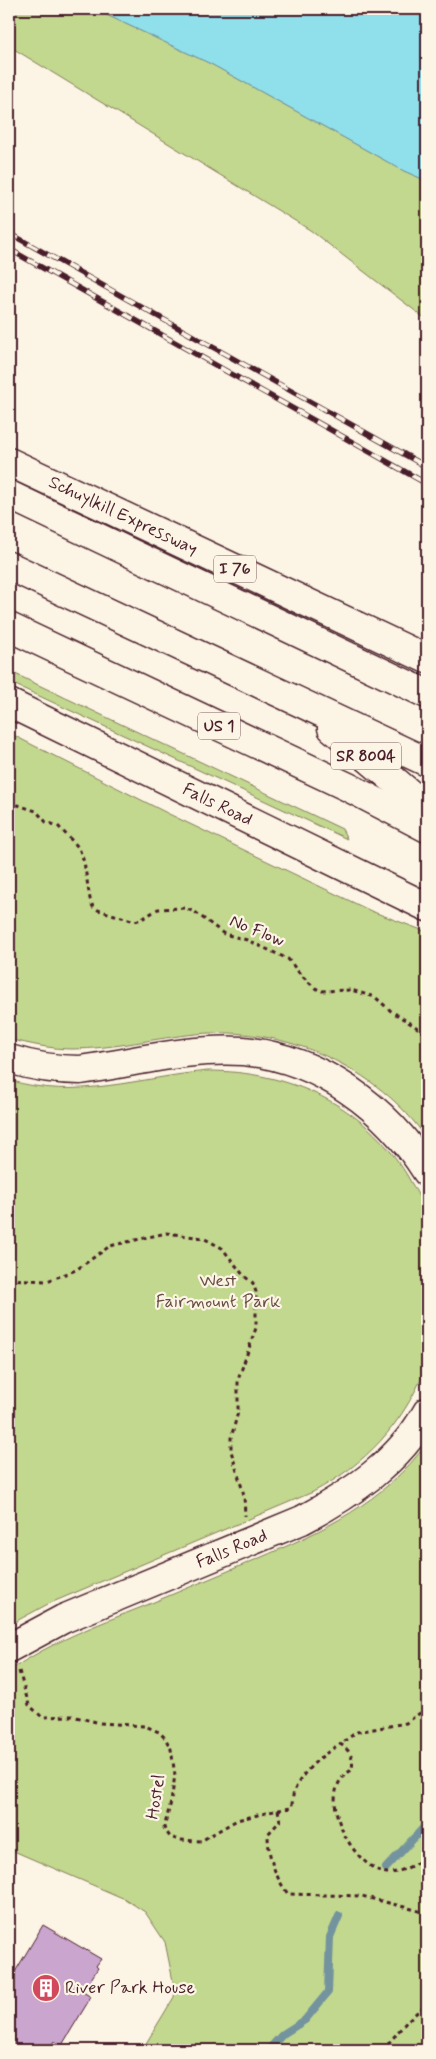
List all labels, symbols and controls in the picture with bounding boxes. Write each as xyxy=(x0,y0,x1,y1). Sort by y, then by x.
street label: Schuylkill Expressway xyxy=(44,470,201,561)
road number: I 76 xyxy=(214,556,256,582)
road number: US 1 xyxy=(198,712,240,739)
road number: SR 8004 xyxy=(331,742,401,769)
street label: Falls Road xyxy=(179,778,256,832)
street label: No Flow xyxy=(226,909,288,953)
park label: West Fairmount Park xyxy=(156,1269,280,1314)
street label: Falls Road xyxy=(193,1524,271,1575)
street label: Hostel xyxy=(141,1773,171,1821)
building icon: River Park House xyxy=(31,1973,61,2003)
place label: River Park House xyxy=(65,1976,195,2000)

